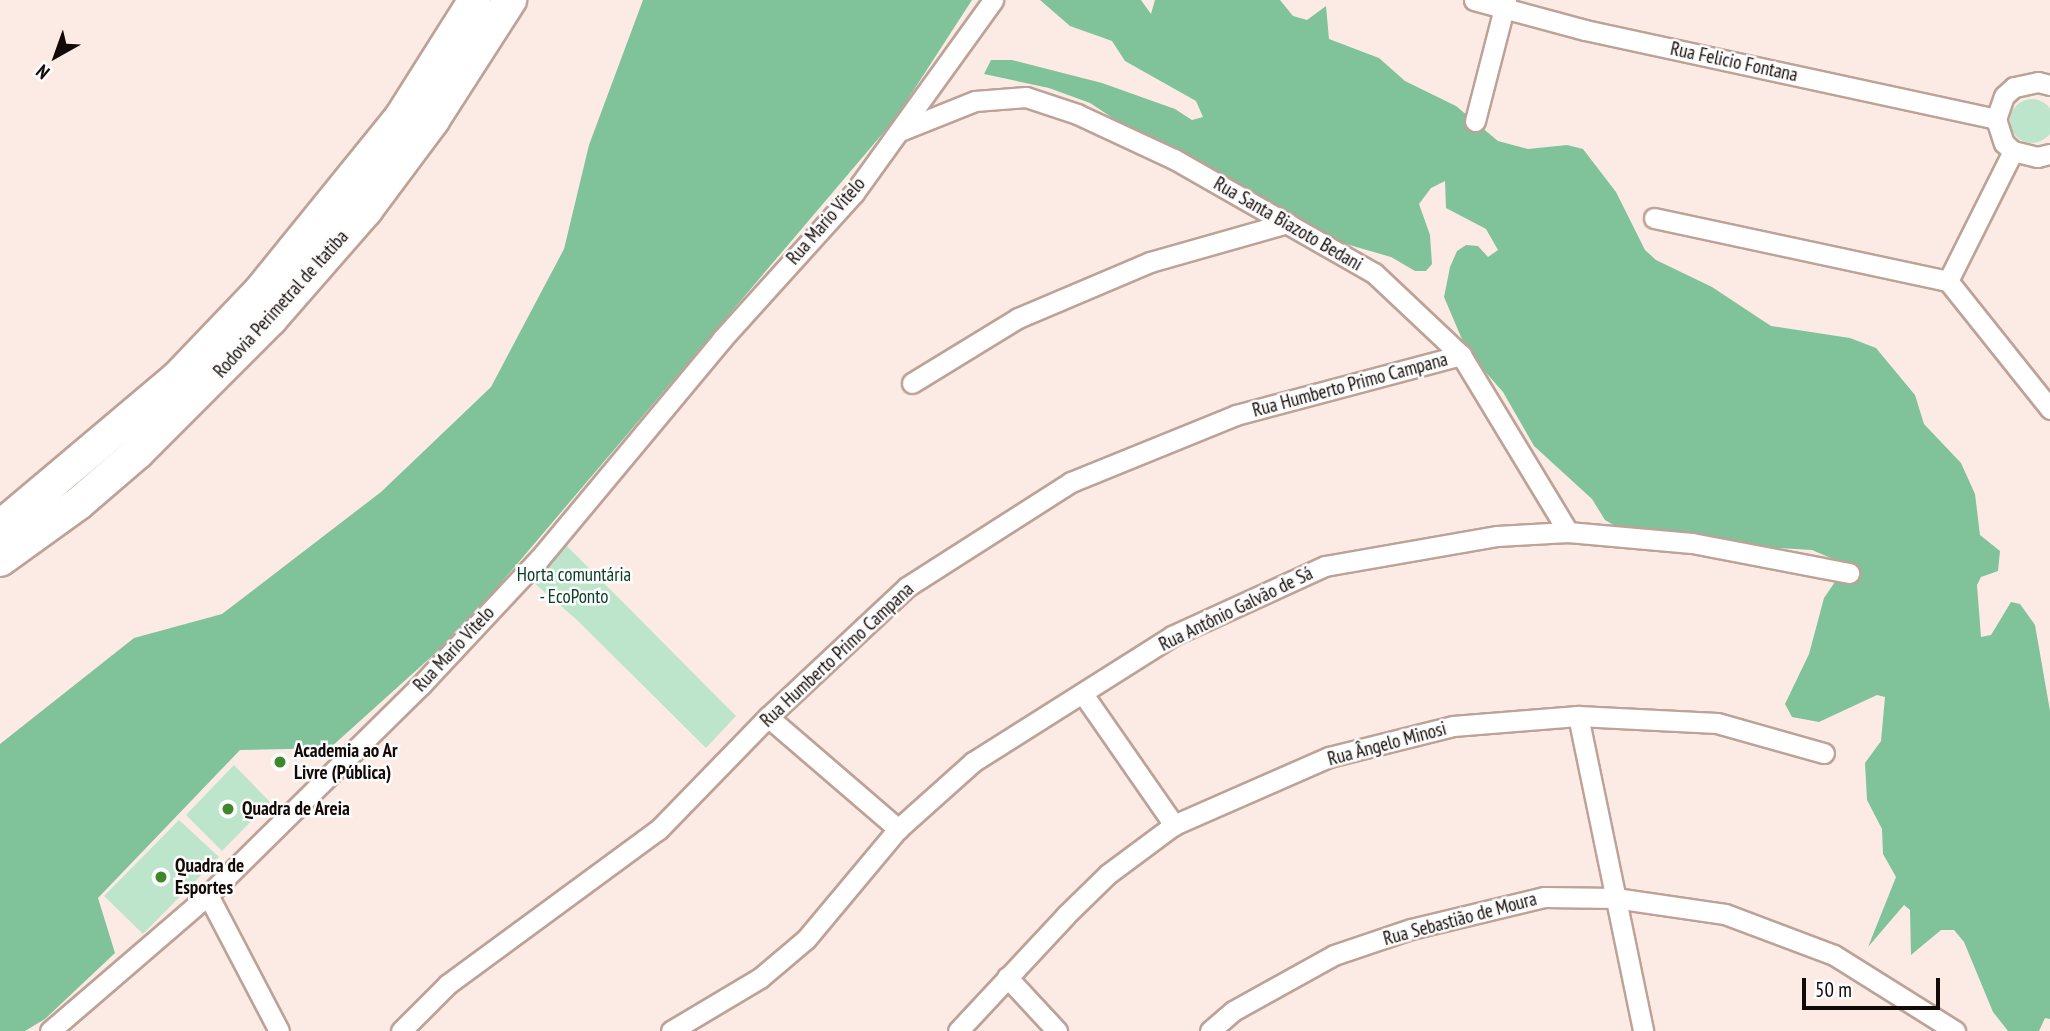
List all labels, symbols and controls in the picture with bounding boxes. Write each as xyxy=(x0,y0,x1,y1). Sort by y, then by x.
north arrow xyxy=(21,21,91,91)
street label: Rua Felicio Fontana xyxy=(1668,37,1800,87)
text: N xyxy=(31,60,54,85)
street label: Rua Mario Vitelo xyxy=(782,172,870,270)
street label: Rua Santa Biazoto Bedani xyxy=(1210,172,1366,276)
street label: Rodovia Perimetral de Itatiba xyxy=(209,226,353,382)
street label: Rua Humberto Primo Campana xyxy=(1250,348,1450,422)
street label: Rua Antônio Galvão de Sá xyxy=(1155,562,1317,656)
park label: Horta comuntária - EcoPonto xyxy=(517,564,631,608)
street label: Rua Humberto Primo Campana xyxy=(756,578,918,732)
street label: Rua Mario Vitelo xyxy=(409,601,499,697)
street label: Rua Ângelo Minosi xyxy=(1325,717,1449,771)
place label: Academia ao Ar Livre (Pública) xyxy=(294,740,398,784)
marker: Academia ao Ar Livre (Pública) xyxy=(272,754,288,770)
place label: Quadra de Areia xyxy=(242,798,350,820)
marker: Quadra de Areia xyxy=(220,801,236,817)
place label: Quadra de Esportes xyxy=(175,855,244,899)
marker: Quadra de Esportes xyxy=(153,869,169,885)
street label: Rua Sebastião de Moura xyxy=(1381,888,1539,950)
scale bar xyxy=(1805,964,1943,1008)
text: 50 m xyxy=(1815,976,1852,1003)

